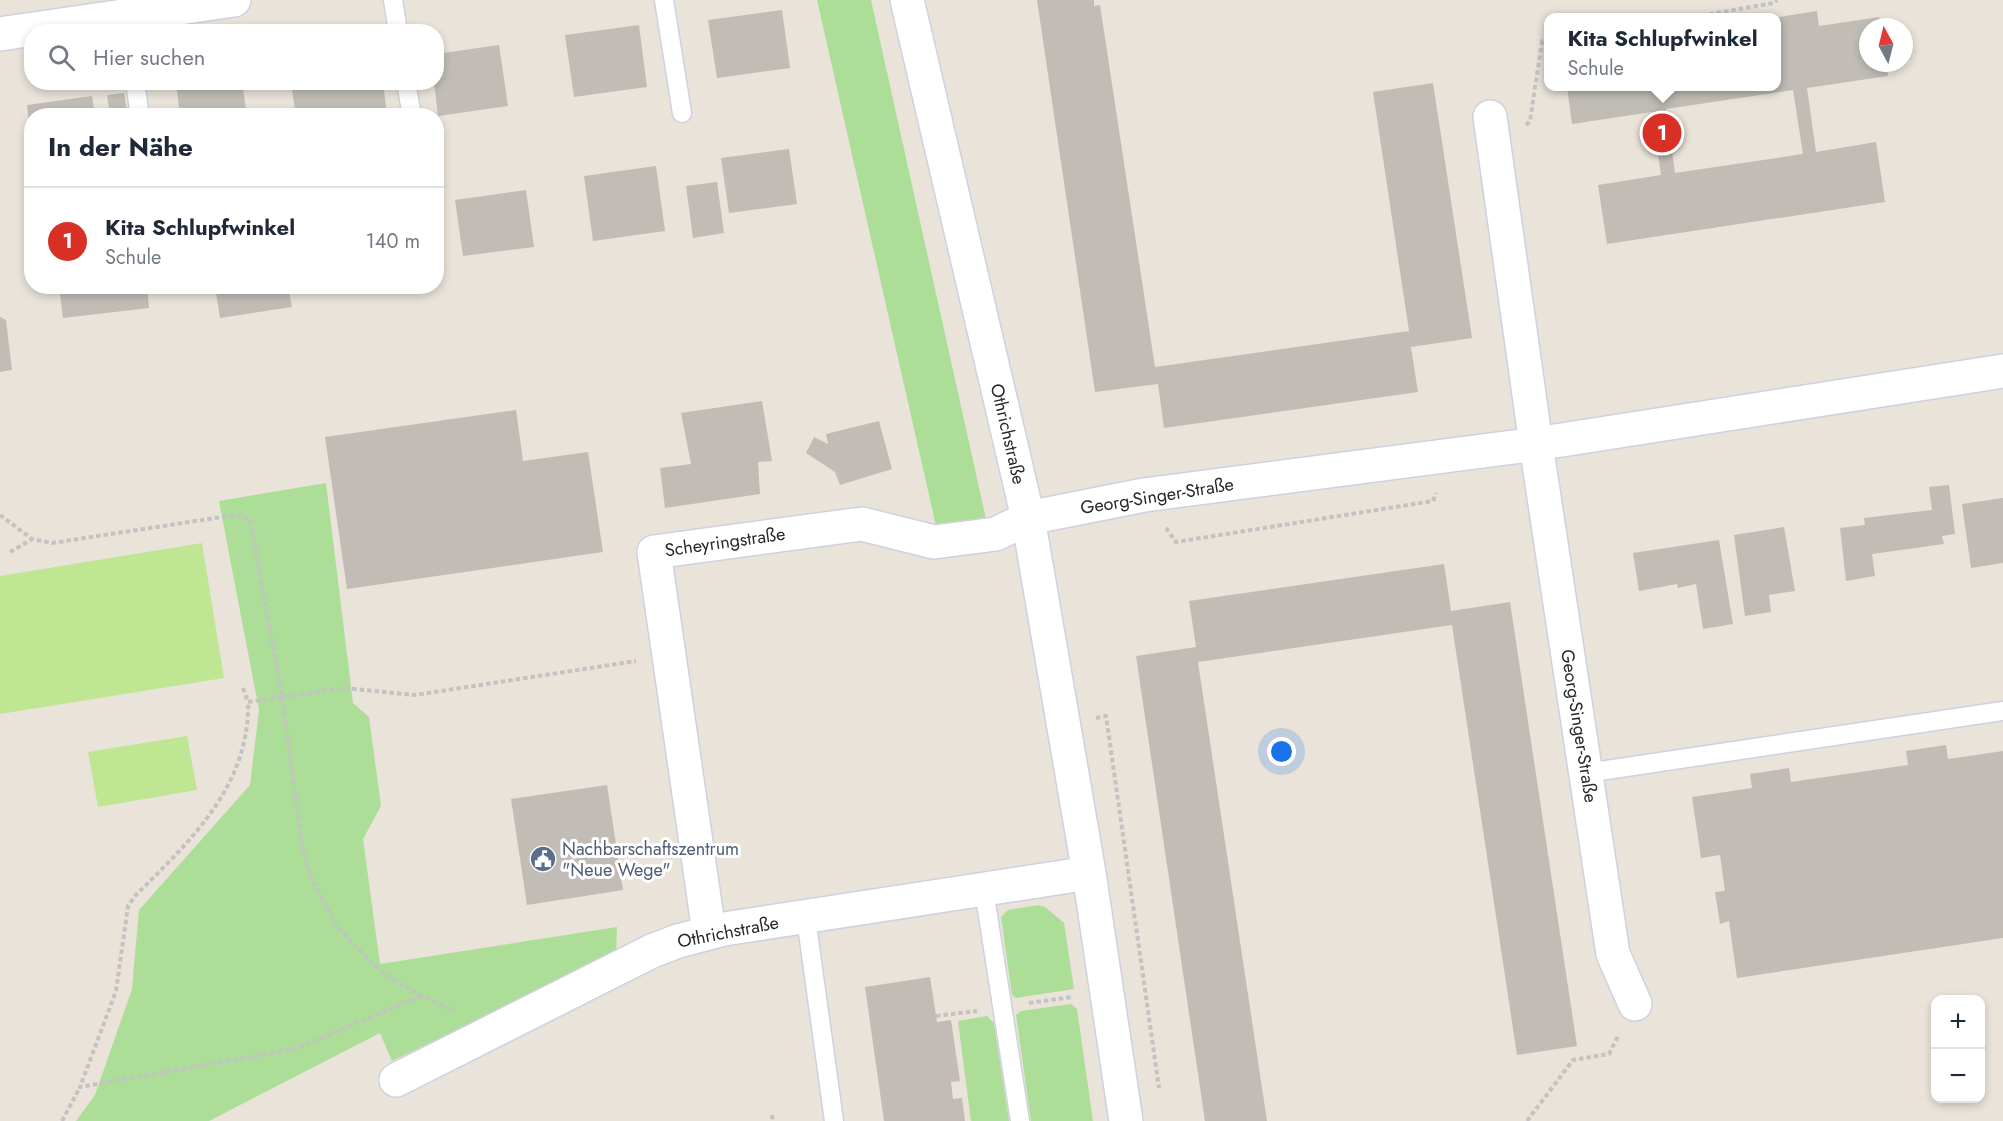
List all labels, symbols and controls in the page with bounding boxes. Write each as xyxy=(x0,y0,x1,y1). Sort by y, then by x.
popup xyxy=(1544,13,1781,91)
north arrow xyxy=(1859,18,1913,72)
text: Kita Schlupfwinkel xyxy=(1567,22,1758,54)
search box xyxy=(24,24,444,90)
icon: search xyxy=(45,41,78,74)
text: Hier suchen xyxy=(93,41,205,73)
text: Schule xyxy=(1567,54,1624,83)
pin: 1 xyxy=(1642,110,1682,156)
text: In der Nähe xyxy=(48,128,193,166)
text: Kita Schlupfwinkel xyxy=(105,211,295,243)
text: 1 xyxy=(62,227,73,256)
text: 140 m xyxy=(366,227,420,256)
text: Schule xyxy=(105,243,161,272)
street label: Othrichstraße xyxy=(984,381,1032,487)
street label: Georg-Singer-Straße xyxy=(1078,471,1236,521)
street label: Scheyringstraße xyxy=(663,521,787,563)
street label: Georg-Singer-Straße xyxy=(1554,647,1604,805)
your location xyxy=(1267,737,1296,766)
place label: Nachbarschaftszentrum "Neue Wege" xyxy=(562,836,739,883)
public building icon: Nachbarschaftszentrum "Neue Wege" xyxy=(528,844,558,874)
street label: Othrichstraße xyxy=(675,909,781,955)
map controls xyxy=(1931,995,1985,1103)
button: + xyxy=(1931,995,1985,1049)
button: − xyxy=(1931,1049,1985,1103)

